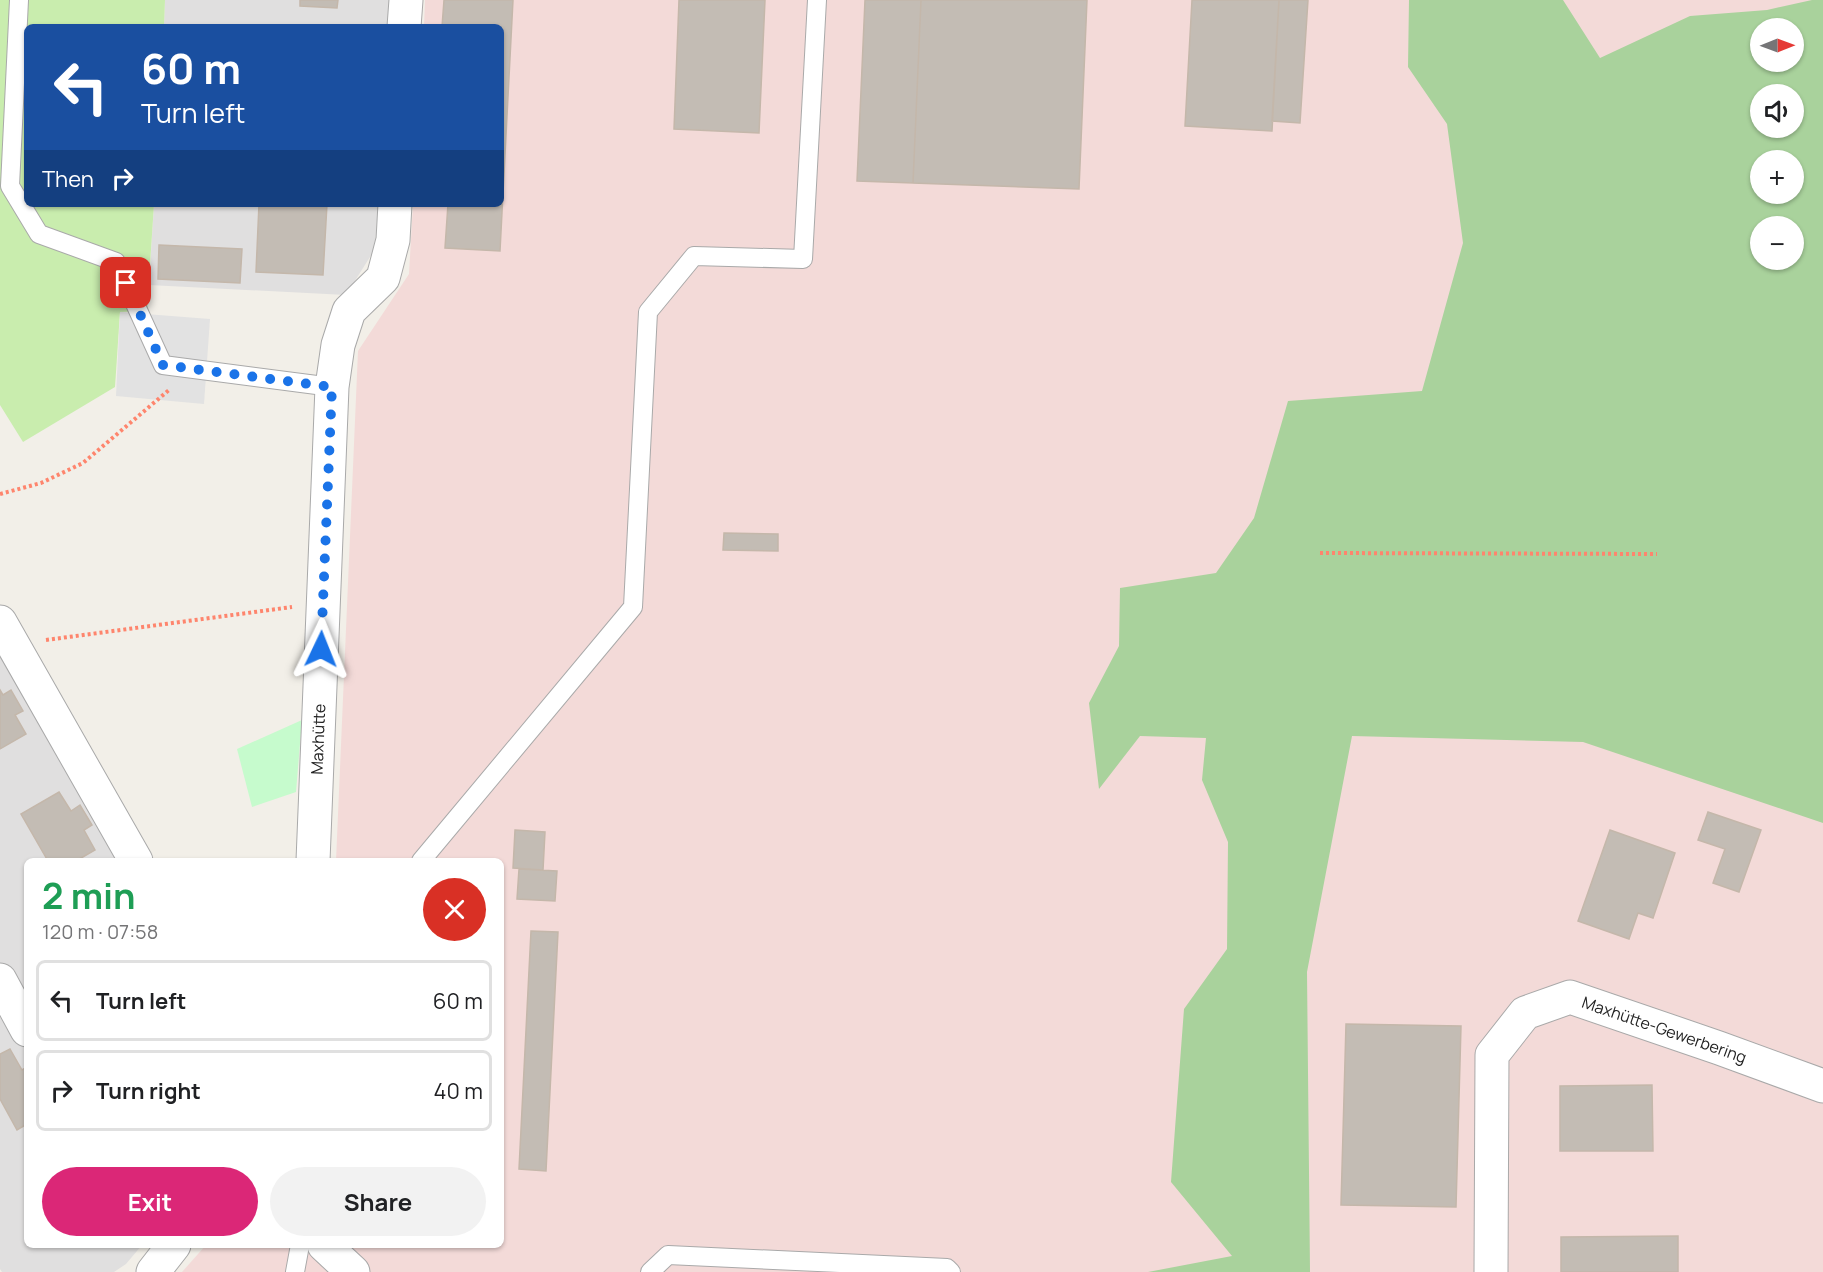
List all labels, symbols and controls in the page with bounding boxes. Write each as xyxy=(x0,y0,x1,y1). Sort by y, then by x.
north arrow xyxy=(1750,18,1804,72)
map controls xyxy=(1750,18,1804,270)
text: 60 m xyxy=(141,39,241,97)
icon: left xyxy=(42,48,120,126)
button: sound xyxy=(1750,84,1804,138)
text: Turn left xyxy=(141,94,245,131)
button: + xyxy=(1750,150,1804,204)
icon: right xyxy=(106,162,139,195)
text: Then xyxy=(42,164,94,194)
button: − xyxy=(1750,216,1804,270)
pin xyxy=(100,257,151,308)
icon: arrive xyxy=(109,266,142,299)
position arrow xyxy=(289,617,353,681)
street label: Maxhütte xyxy=(305,703,330,775)
text: 2 min xyxy=(42,871,136,920)
button: close xyxy=(423,878,486,941)
text: 120 m · 07:58 xyxy=(42,918,158,945)
icon: left xyxy=(45,984,78,1017)
text: Turn left xyxy=(96,986,186,1016)
text: 60 m xyxy=(433,986,483,1016)
street label: Maxhütte-Gewerbering xyxy=(1579,991,1750,1068)
icon: right xyxy=(45,1074,78,1107)
text: Turn right xyxy=(96,1076,201,1106)
text: 40 m xyxy=(434,1076,483,1106)
button: Exit xyxy=(42,1167,258,1236)
button: Share xyxy=(270,1167,486,1236)

